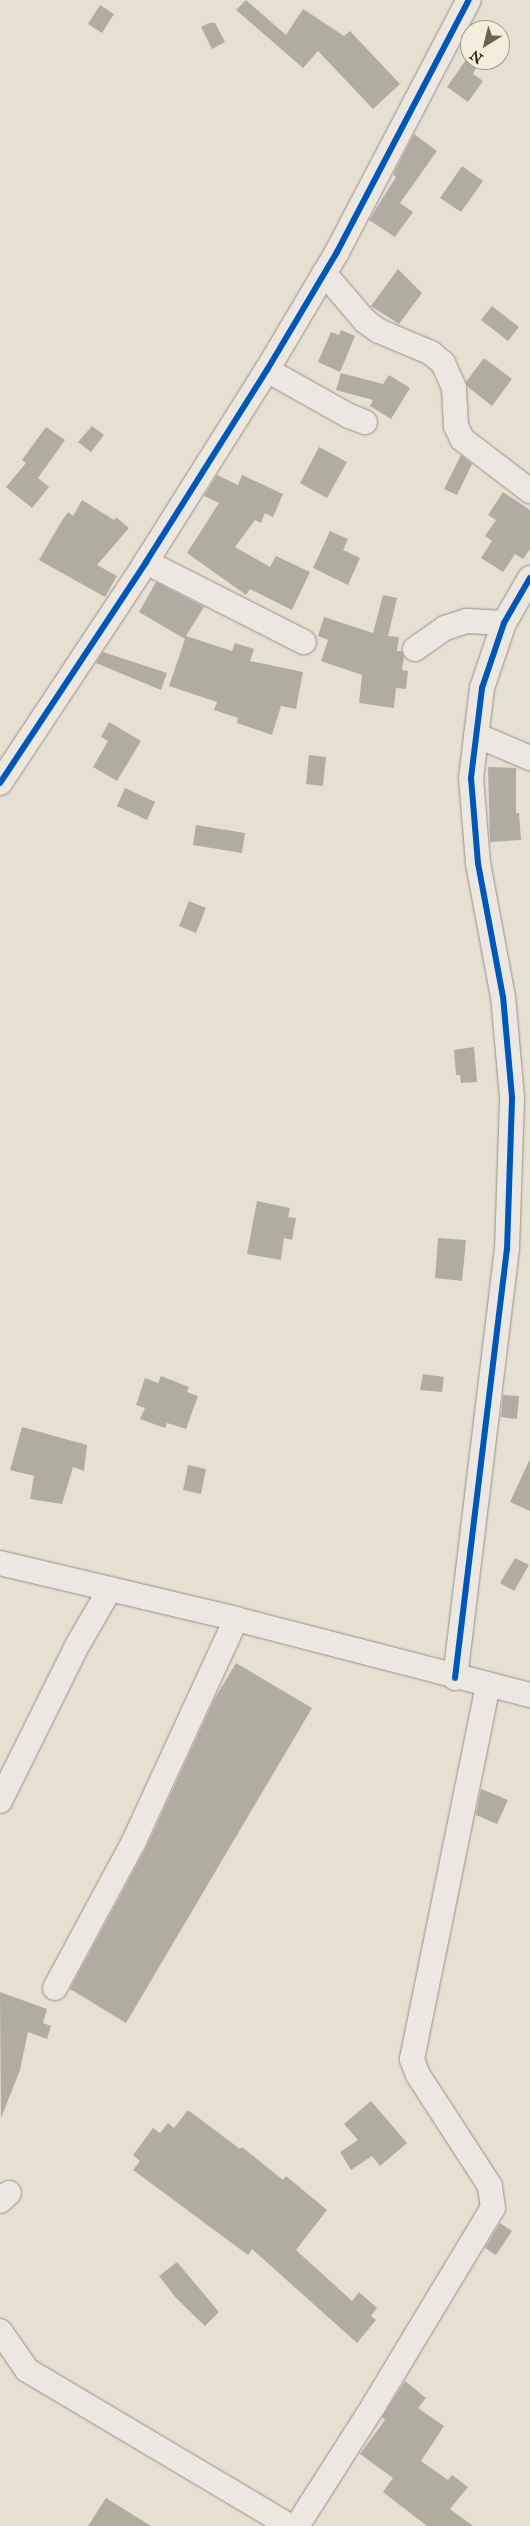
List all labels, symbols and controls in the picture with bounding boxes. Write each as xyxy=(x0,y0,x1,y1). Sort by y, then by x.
north arrow xyxy=(460,20,510,70)
text: N xyxy=(467,46,486,67)

